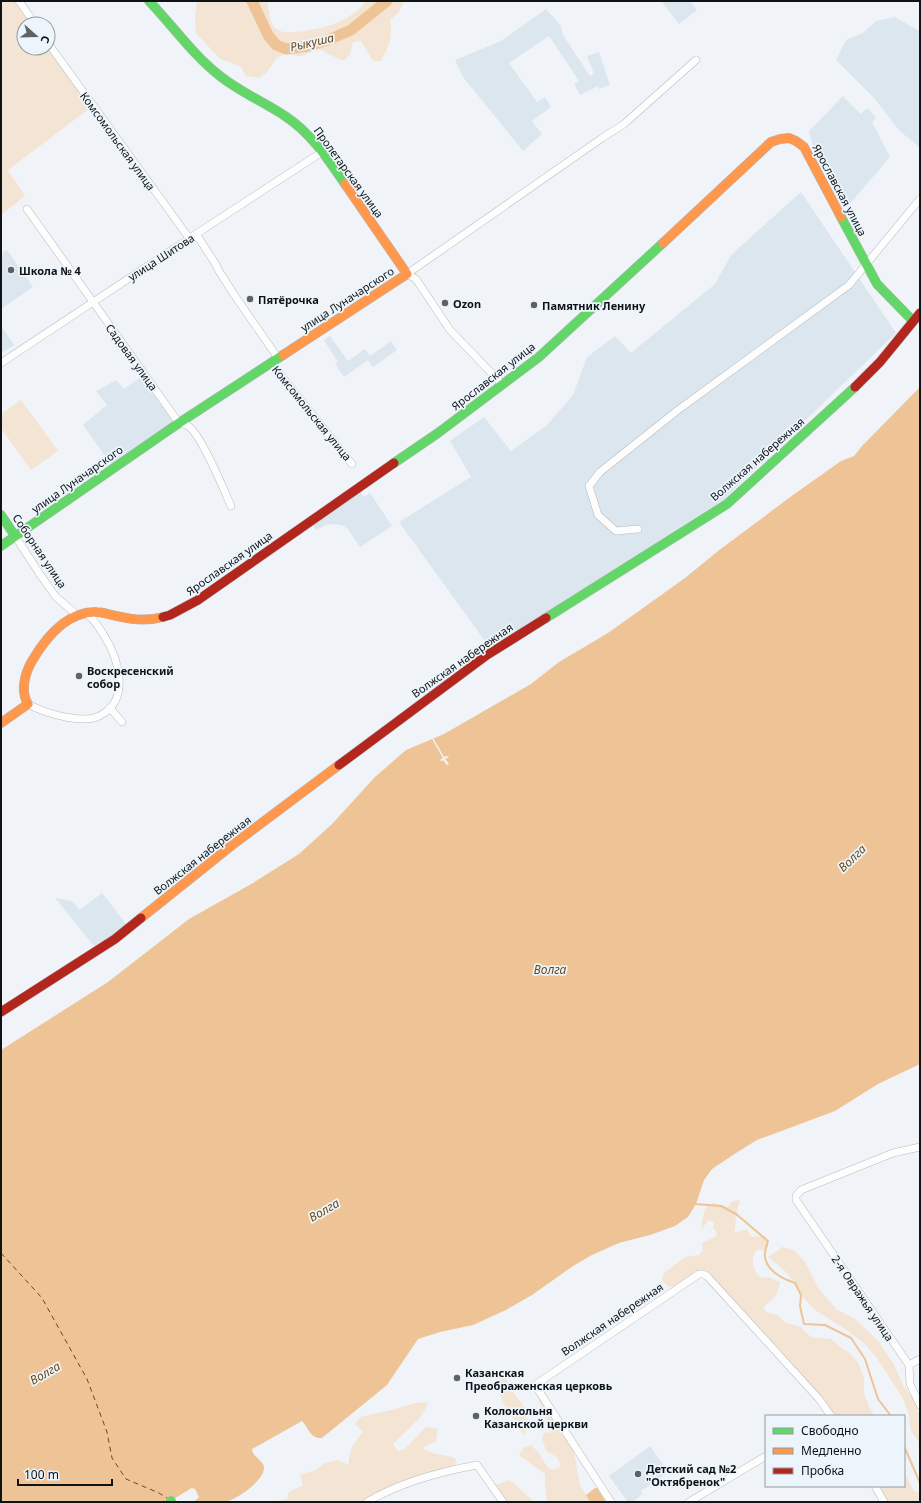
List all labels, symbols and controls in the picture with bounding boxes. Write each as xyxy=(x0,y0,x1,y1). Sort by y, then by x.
north arrow xyxy=(16,16,56,56)
water label: Рыкуша xyxy=(288,29,336,55)
text: С xyxy=(38,34,54,45)
street label: Комсомольская улица xyxy=(77,89,159,193)
street label: Пролетарская улица xyxy=(311,123,387,221)
street label: Ярославская улица xyxy=(809,141,871,239)
street label: улица Шитова xyxy=(125,230,197,284)
place label: Школа № 4 xyxy=(19,263,82,278)
street label: улица Луначарского xyxy=(298,263,396,335)
marker: Школа № 4 xyxy=(6,265,16,275)
place label: Пятёрочка xyxy=(258,292,319,307)
marker: Пятёрочка xyxy=(245,294,255,304)
place label: Ozon xyxy=(453,296,481,311)
marker: Ozon xyxy=(440,298,450,308)
place label: Памятник Ленину xyxy=(542,298,646,313)
marker: Памятник Ленину xyxy=(529,300,539,310)
street label: Садовая улица xyxy=(103,321,161,393)
street label: Ярославская улица xyxy=(448,339,538,413)
street label: Комсомольская улица xyxy=(269,362,355,464)
street label: Волжская набережная xyxy=(707,414,807,504)
street label: улица Луначарского xyxy=(28,442,126,516)
street label: Соборная улица xyxy=(10,511,70,591)
street label: Ярославская улица xyxy=(183,528,275,598)
street label: Волжская набережная xyxy=(408,619,516,701)
place label: Воскресенский собор xyxy=(87,663,174,691)
marker: Воскресенский собор xyxy=(74,671,84,681)
street label: Волжская набережная xyxy=(150,812,254,898)
water label: Волга xyxy=(834,840,870,875)
water label: Волга xyxy=(534,961,567,978)
water label: Волга xyxy=(306,1194,343,1226)
street label: 2-я Овражья улица xyxy=(829,1252,897,1344)
street label: Волжская набережная xyxy=(558,1279,666,1359)
water label: Волга xyxy=(27,1357,64,1389)
place label: Казанская Преображенская церковь xyxy=(465,1365,613,1393)
marker: Казанская Преображенская церковь xyxy=(452,1373,462,1383)
place label: Колокольня Казанской церкви xyxy=(484,1403,588,1431)
marker: Колокольня Казанской церкви xyxy=(471,1411,481,1421)
legend xyxy=(765,1415,905,1487)
text: Свободно xyxy=(801,1422,859,1439)
text: Медленно xyxy=(801,1442,861,1459)
scale bar xyxy=(18,1461,112,1487)
place label: Детский сад №2 "Октябренок" xyxy=(646,1461,736,1489)
text: Пробка xyxy=(801,1462,844,1479)
text: 100 m xyxy=(24,1466,59,1483)
marker: Детский сад №2 "Октябренок" xyxy=(633,1469,643,1479)

